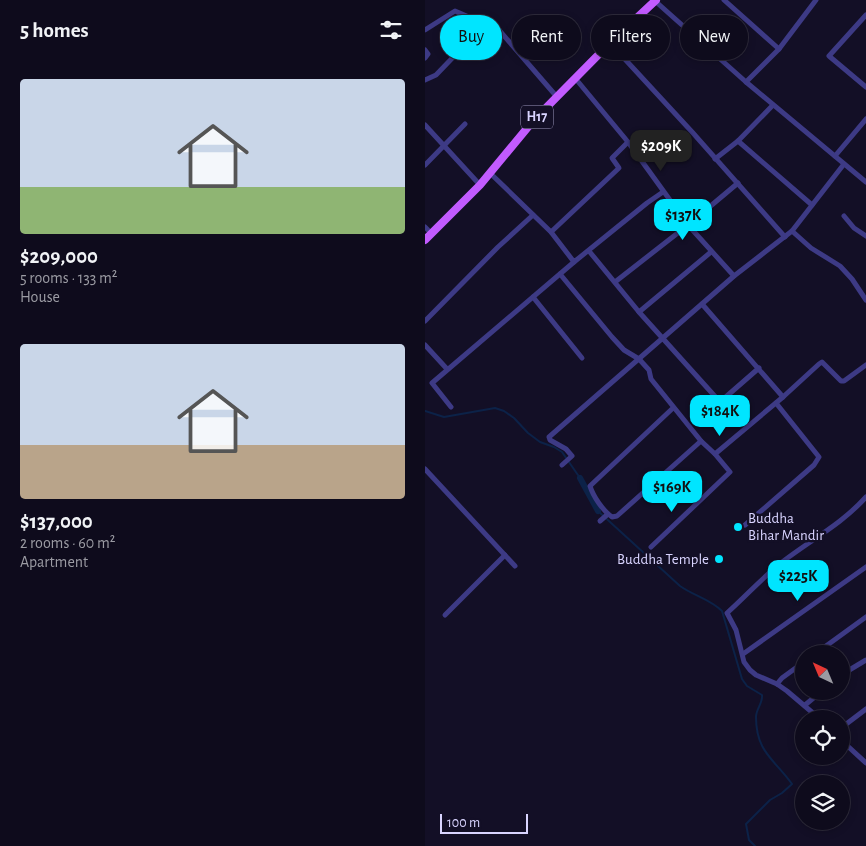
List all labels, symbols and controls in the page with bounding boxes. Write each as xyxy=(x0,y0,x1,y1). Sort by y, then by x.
chip: Buy xyxy=(440,15,502,60)
chip: Rent xyxy=(512,15,581,60)
chip: Filters xyxy=(591,15,670,60)
chip: New xyxy=(680,15,748,60)
icon: filters xyxy=(377,16,405,44)
text: 5 homes xyxy=(20,20,89,41)
road number: H17 xyxy=(521,105,553,128)
icon: home xyxy=(168,111,258,201)
pin: $209K xyxy=(626,130,696,172)
text: $209K xyxy=(641,138,681,154)
pin: $137K xyxy=(648,198,718,241)
text: $137K xyxy=(665,207,701,223)
text: $209,000 xyxy=(20,246,98,267)
text: 5 rooms · 133 m² xyxy=(20,270,117,286)
text: House xyxy=(20,289,60,305)
icon: home xyxy=(168,376,258,466)
pin: $184K xyxy=(685,394,755,437)
text: $184K xyxy=(701,403,739,419)
pin: $169K xyxy=(637,470,707,513)
text: $169K xyxy=(653,479,691,495)
text: $137,000 xyxy=(20,511,93,532)
place label: Buddha Bihar Mandir xyxy=(748,511,824,543)
marker: Buddha Bihar Mandir xyxy=(732,521,744,533)
text: 2 rooms · 60 m² xyxy=(20,535,115,551)
place label: Buddha Temple xyxy=(617,552,709,567)
marker: Buddha Temple xyxy=(713,553,725,565)
text: Apartment xyxy=(20,554,88,570)
pin: $225K xyxy=(763,560,833,602)
text: $225K xyxy=(779,568,817,584)
north arrow xyxy=(795,645,850,700)
map controls xyxy=(795,645,850,830)
button: locate xyxy=(795,710,850,765)
button: layers xyxy=(795,775,850,830)
scale bar xyxy=(440,811,527,834)
text: 100 m xyxy=(447,816,480,830)

